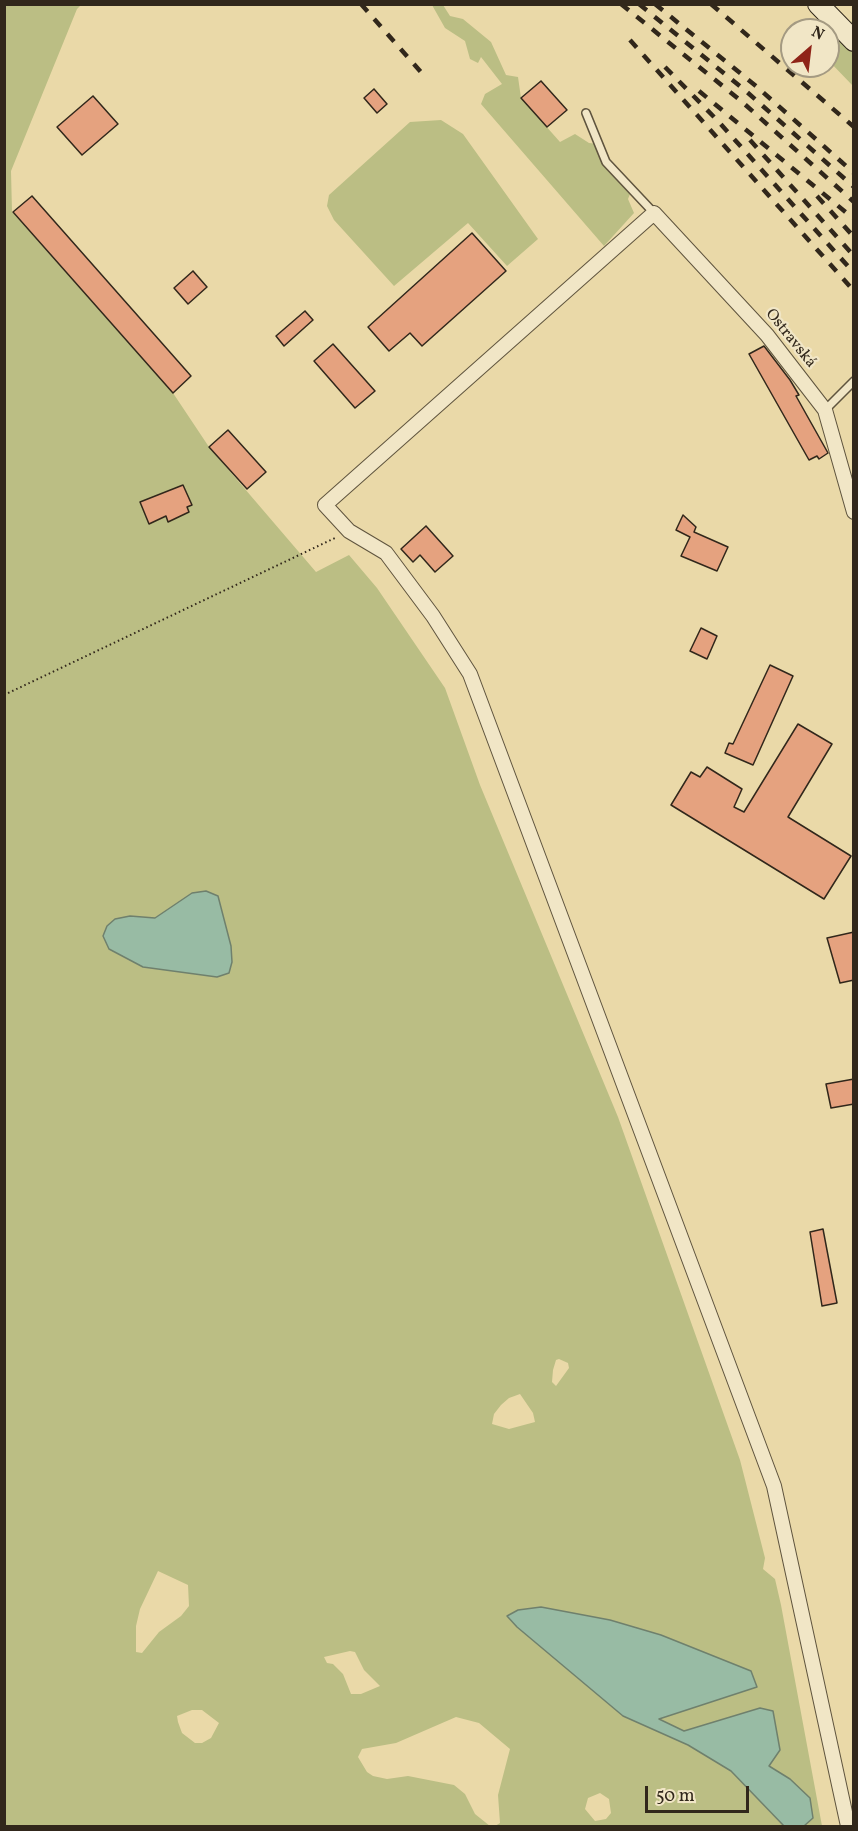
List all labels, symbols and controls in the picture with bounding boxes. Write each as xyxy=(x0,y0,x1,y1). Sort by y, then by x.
north arrow xyxy=(780,18,840,78)
text: N xyxy=(807,21,828,46)
street label: Ostravská xyxy=(760,306,820,372)
scale bar xyxy=(648,1774,752,1812)
text: 50 m xyxy=(656,1784,695,1809)

